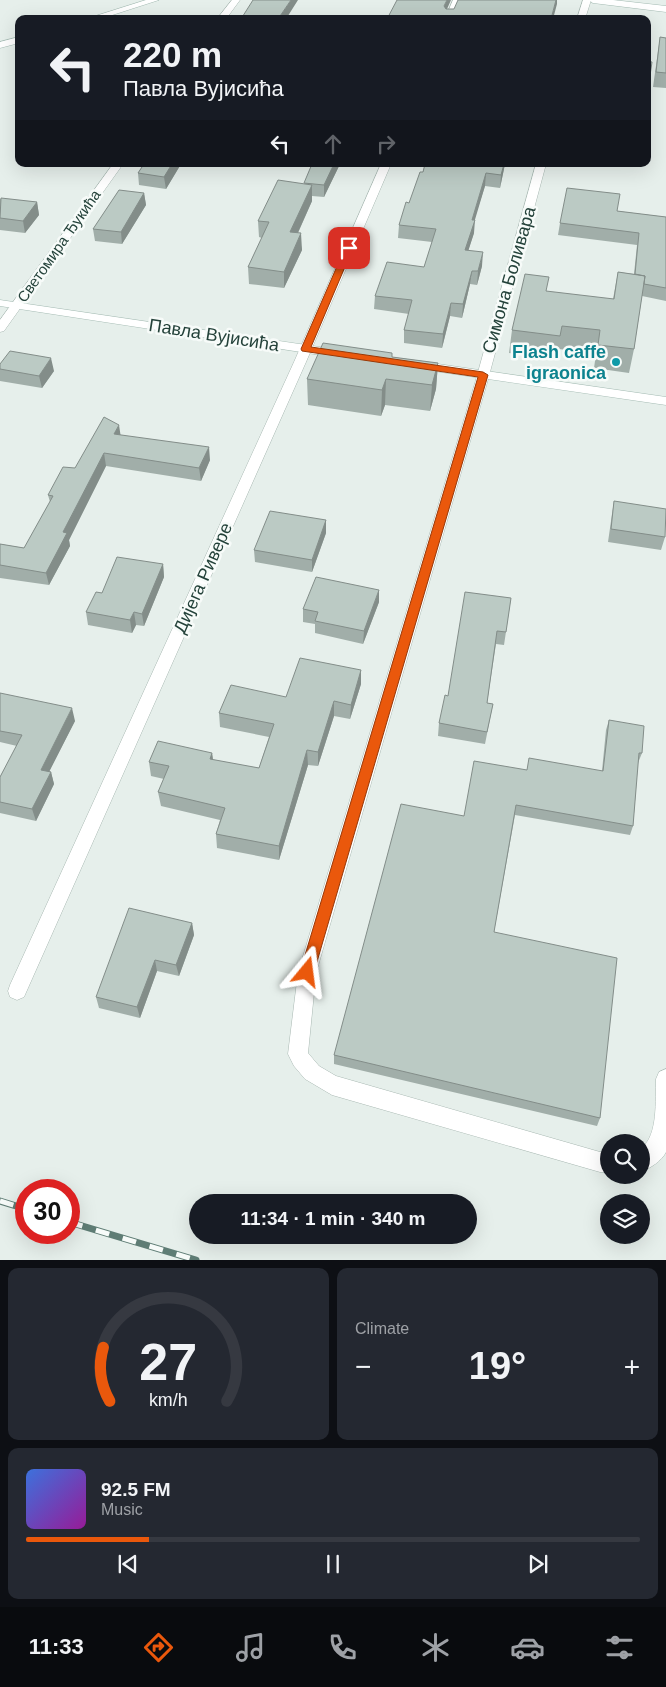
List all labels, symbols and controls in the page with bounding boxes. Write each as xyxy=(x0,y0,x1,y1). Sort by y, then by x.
icon: left xyxy=(40,35,105,100)
text: 220 m xyxy=(123,35,222,74)
text: Павла Вујисића xyxy=(123,76,284,101)
icon: left xyxy=(266,130,294,158)
icon: ahead xyxy=(319,130,347,158)
icon: right xyxy=(372,130,400,158)
street label: Светомира Ђукића xyxy=(13,186,104,305)
street label: Симона Боливара xyxy=(478,203,540,356)
pin xyxy=(328,227,370,269)
icon: arrive xyxy=(335,234,363,262)
street label: Павла Вујисића xyxy=(147,315,282,355)
place label: Flash caffe igraonica xyxy=(512,342,607,383)
marker: Flash caffe igraonica xyxy=(610,356,622,368)
street label: Дијега Ривере xyxy=(170,520,236,636)
position arrow xyxy=(280,945,332,997)
map controls xyxy=(600,1134,650,1244)
button: search xyxy=(600,1134,650,1184)
speed limit sign: 30 xyxy=(15,1179,80,1244)
button: layers xyxy=(600,1194,650,1244)
text: 11:34 · 1 min · 340 m xyxy=(241,1208,425,1229)
text: Climate xyxy=(355,1320,409,1337)
text: 27 xyxy=(140,1333,197,1391)
text: 19° xyxy=(469,1345,526,1387)
text: − xyxy=(355,1351,371,1382)
text: + xyxy=(624,1351,640,1382)
text: km/h xyxy=(149,1390,188,1410)
text: 92.5 FM xyxy=(101,1479,171,1500)
text: Music xyxy=(101,1501,143,1518)
icon: previous xyxy=(114,1550,142,1578)
icon: pause xyxy=(319,1550,347,1578)
icon: next xyxy=(524,1550,552,1578)
icon: directions xyxy=(141,1630,176,1665)
icon: music xyxy=(233,1630,268,1665)
icon: phone xyxy=(325,1630,360,1665)
icon: climate xyxy=(418,1630,453,1665)
icon: car xyxy=(510,1630,545,1665)
icon: filters xyxy=(602,1630,637,1665)
text: 11:33 xyxy=(29,1634,84,1659)

